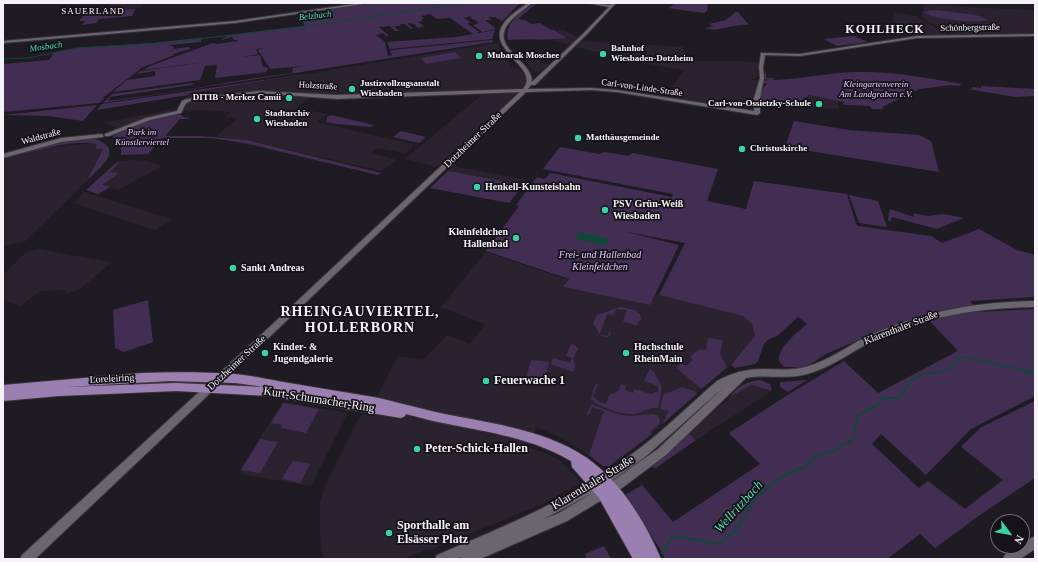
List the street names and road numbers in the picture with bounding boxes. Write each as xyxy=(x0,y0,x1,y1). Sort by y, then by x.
street label: Schönbergstraße xyxy=(940,22,1000,34)
street label: Carl-von-Linde-Straße xyxy=(601,77,683,99)
street label: Holzstraße xyxy=(298,80,338,92)
street label: Dotzheimer Straße xyxy=(442,110,504,170)
street label: Waldstraße xyxy=(20,127,62,147)
street label: Klarenthaler Straße xyxy=(862,308,940,348)
street label: Dotzheimer Straße xyxy=(205,333,269,393)
street label: Loreleiring xyxy=(89,372,135,386)
street label: Kurt-Schumacher-Ring xyxy=(262,384,376,416)
street label: Klarenthaler Straße xyxy=(549,453,637,513)

